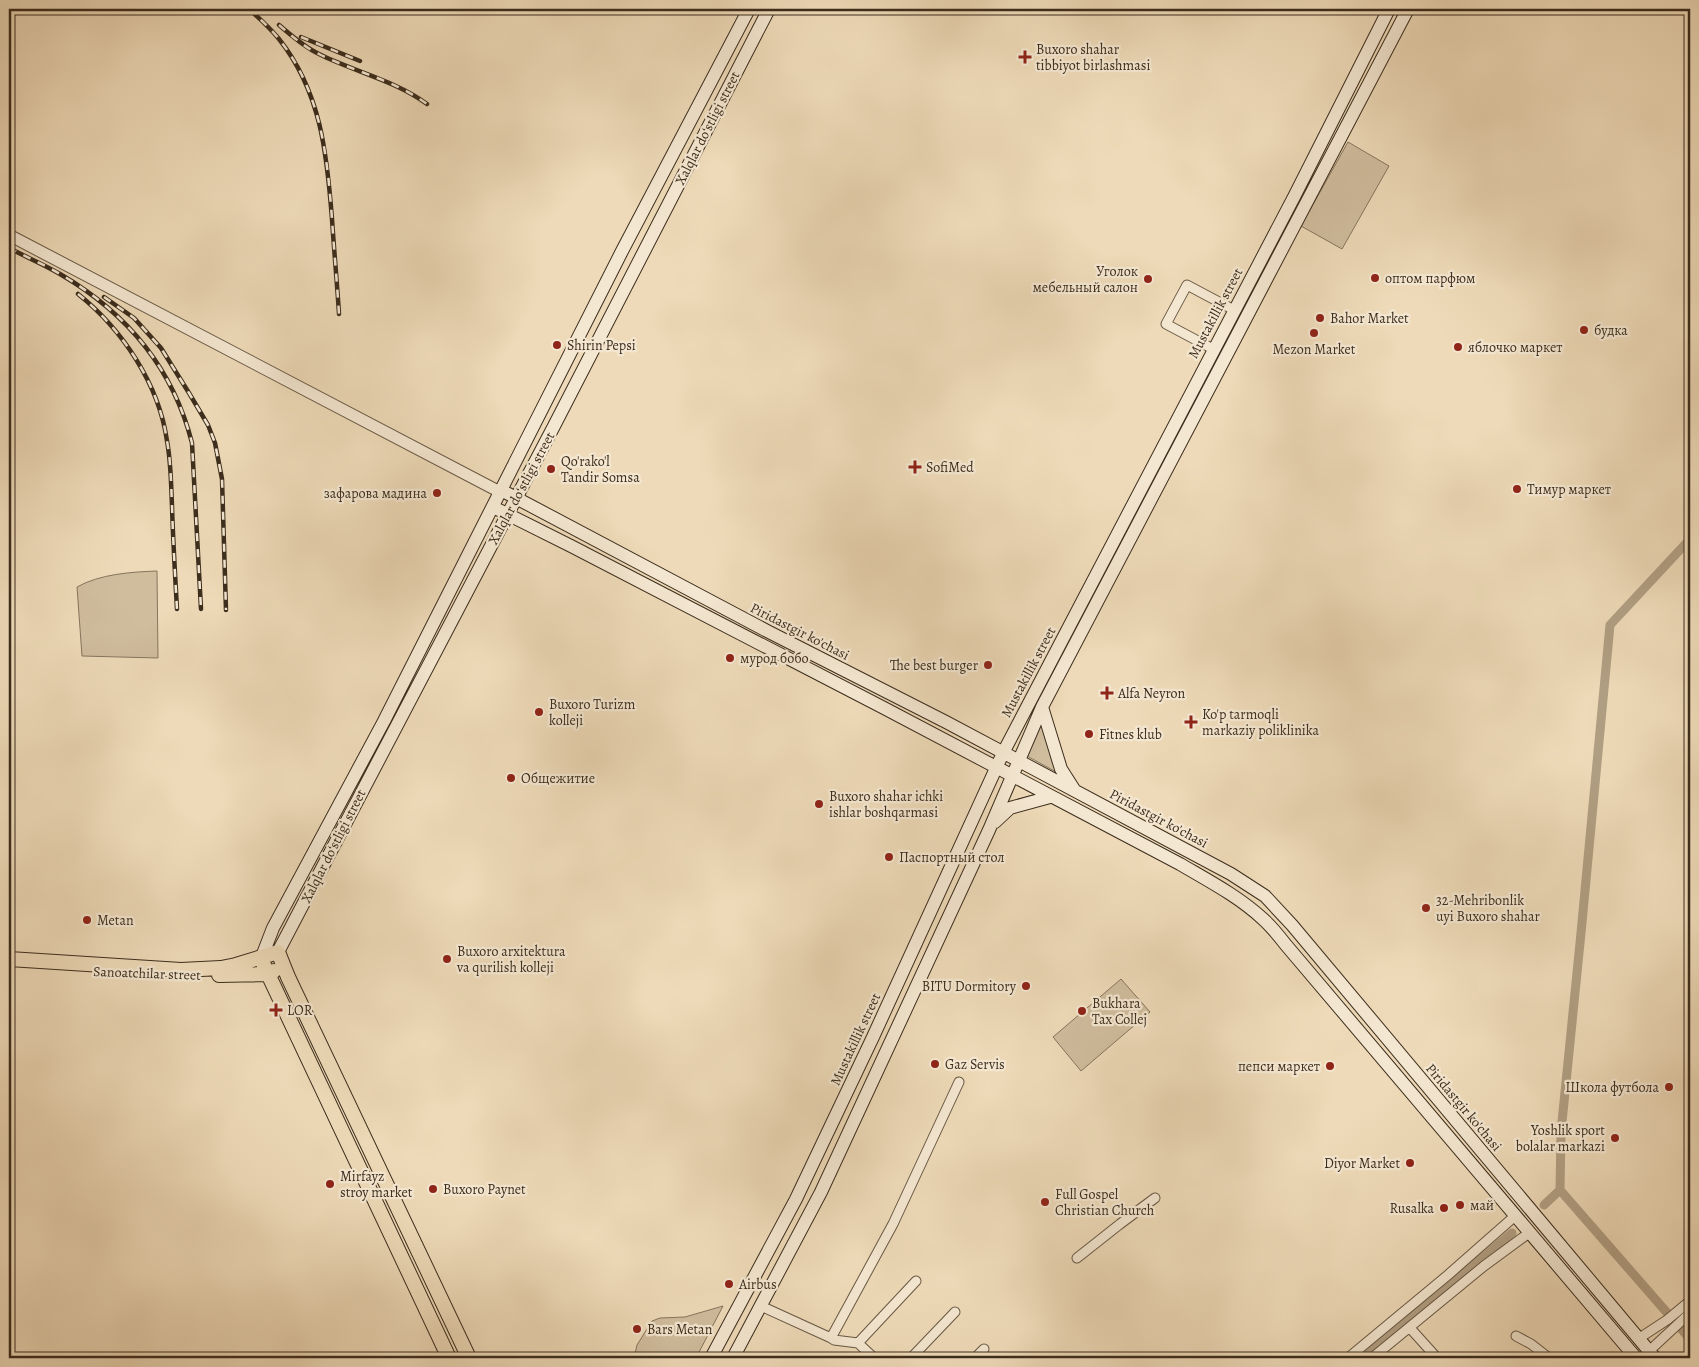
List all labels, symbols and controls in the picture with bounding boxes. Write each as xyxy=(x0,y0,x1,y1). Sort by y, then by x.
place label: Buxoro shahar tibbiyot birlashmasi xyxy=(1036,40,1150,75)
marker: Buxoro shahar tibbiyot birlashmasi xyxy=(1018,50,1032,64)
street label: Xalqlar doʻstligi street xyxy=(671,68,745,188)
place label: Уголок мебельный салон xyxy=(1032,262,1138,297)
street label: Mustakillik street xyxy=(1184,264,1247,362)
place label: оптом парфюм xyxy=(1385,269,1475,288)
marker: оптом парфюм xyxy=(1369,272,1381,284)
marker: Уголок мебельный салон xyxy=(1142,273,1154,285)
place label: Bahor Market xyxy=(1330,309,1409,328)
marker: Bahor Market xyxy=(1314,312,1326,324)
place label: будка xyxy=(1594,321,1628,340)
marker: будка xyxy=(1578,324,1590,336)
marker: Mezon Market xyxy=(1308,327,1320,339)
place label: Shirin Pepsi xyxy=(567,336,636,355)
place label: яблочко маркет xyxy=(1468,338,1563,357)
marker: Shirin Pepsi xyxy=(551,339,563,351)
place label: Mezon Market xyxy=(1273,340,1356,359)
marker: яблочко маркет xyxy=(1452,341,1464,353)
street label: Xalqlar doʻstligi street xyxy=(484,428,559,548)
place label: Qo'rako'l Tandir Somsa xyxy=(561,452,640,487)
place label: SofiMed xyxy=(926,458,974,477)
marker: SofiMed xyxy=(908,460,922,474)
marker: Qo'rako'l Tandir Somsa xyxy=(545,463,557,475)
place label: Тимур маркет xyxy=(1527,480,1611,499)
marker: Тимур маркет xyxy=(1511,483,1523,495)
place label: зафарова мадина xyxy=(324,484,428,503)
marker: зафарова мадина xyxy=(431,487,443,499)
street label: Piridastgir ko'chasi xyxy=(747,598,853,665)
street label: Mustakillik street xyxy=(997,623,1060,721)
place label: мурод бобо xyxy=(740,649,809,668)
marker: мурод бобо xyxy=(724,652,736,664)
place label: The best burger xyxy=(890,656,979,675)
marker: The best burger xyxy=(982,659,994,671)
place label: Alfa Neyron xyxy=(1117,684,1186,703)
marker: Alfa Neyron xyxy=(1100,686,1114,700)
place label: Buxoro Turizm kolleji xyxy=(549,695,636,730)
place label: Ko'p tarmoqli markaziy poliklinika xyxy=(1202,705,1319,740)
marker: Buxoro Turizm kolleji xyxy=(533,706,545,718)
marker: Ko'p tarmoqli markaziy poliklinika xyxy=(1184,715,1198,729)
place label: Fitnes klub xyxy=(1099,725,1162,744)
marker: Fitnes klub xyxy=(1083,728,1095,740)
place label: Общежитие xyxy=(521,769,595,788)
marker: Общежитие xyxy=(505,772,517,784)
street label: Piridastgir ko'chasi xyxy=(1106,784,1211,852)
street label: Xalqlar doʻstligi street xyxy=(297,786,371,906)
place label: Buxoro shahar ichki ishlar boshqarmasi xyxy=(829,787,943,822)
marker: Buxoro shahar ichki ishlar boshqarmasi xyxy=(813,798,825,810)
place label: Паспортный стол xyxy=(899,848,1005,867)
marker: Паспортный стол xyxy=(883,851,895,863)
place label: 32-Mehribonlik uyi Buxoro shahar xyxy=(1436,891,1540,926)
marker: 32-Mehribonlik uyi Buxoro shahar xyxy=(1420,902,1432,914)
place label: Metan xyxy=(97,911,134,930)
marker: Metan xyxy=(81,914,93,926)
place label: Buxoro arxitektura va qurilish kolleji xyxy=(456,942,566,977)
marker: Buxoro arxitektura va qurilish kolleji xyxy=(441,953,453,965)
street label: Sanoatchilar street xyxy=(93,962,201,985)
place label: BITU Dormitory xyxy=(922,977,1017,996)
marker: BITU Dormitory xyxy=(1020,980,1032,992)
street label: Mustakillik street xyxy=(826,990,885,1089)
place label: Bukhara Tax Collej xyxy=(1092,994,1147,1029)
place label: LOR xyxy=(287,1001,313,1020)
marker: LOR xyxy=(269,1003,283,1017)
marker: Bukhara Tax Collej xyxy=(1076,1005,1088,1017)
place label: Gaz Servis xyxy=(945,1055,1005,1074)
place label: пепси маркет xyxy=(1238,1057,1320,1076)
marker: Gaz Servis xyxy=(929,1058,941,1070)
street label: Piridastgir ko'chasi xyxy=(1421,1059,1506,1155)
marker: пепси маркет xyxy=(1324,1060,1336,1072)
place label: Школа футбола xyxy=(1565,1078,1660,1097)
marker: Школа футбола xyxy=(1663,1081,1675,1093)
place label: Yoshlik sport bolalar markazi xyxy=(1516,1121,1605,1156)
marker: Yoshlik sport bolalar markazi xyxy=(1609,1132,1621,1144)
place label: Diyor Market xyxy=(1324,1154,1400,1173)
marker: Diyor Market xyxy=(1404,1157,1416,1169)
place label: Mirfayz stroy market xyxy=(340,1167,413,1202)
marker: Mirfayz stroy market xyxy=(324,1178,336,1190)
place label: Buxoro Paynet xyxy=(443,1180,526,1199)
marker: Buxoro Paynet xyxy=(427,1183,439,1195)
place label: Full Gospel Christian Church xyxy=(1055,1185,1155,1220)
marker: Full Gospel Christian Church xyxy=(1039,1196,1051,1208)
place label: май xyxy=(1470,1196,1494,1215)
place label: Rusalka xyxy=(1390,1199,1434,1218)
marker: май xyxy=(1454,1199,1466,1211)
marker: Rusalka xyxy=(1438,1202,1450,1214)
place label: Airbus xyxy=(738,1275,777,1294)
marker: Airbus xyxy=(723,1278,735,1290)
place label: Bars Metan xyxy=(647,1320,713,1339)
marker: Bars Metan xyxy=(631,1323,643,1335)

